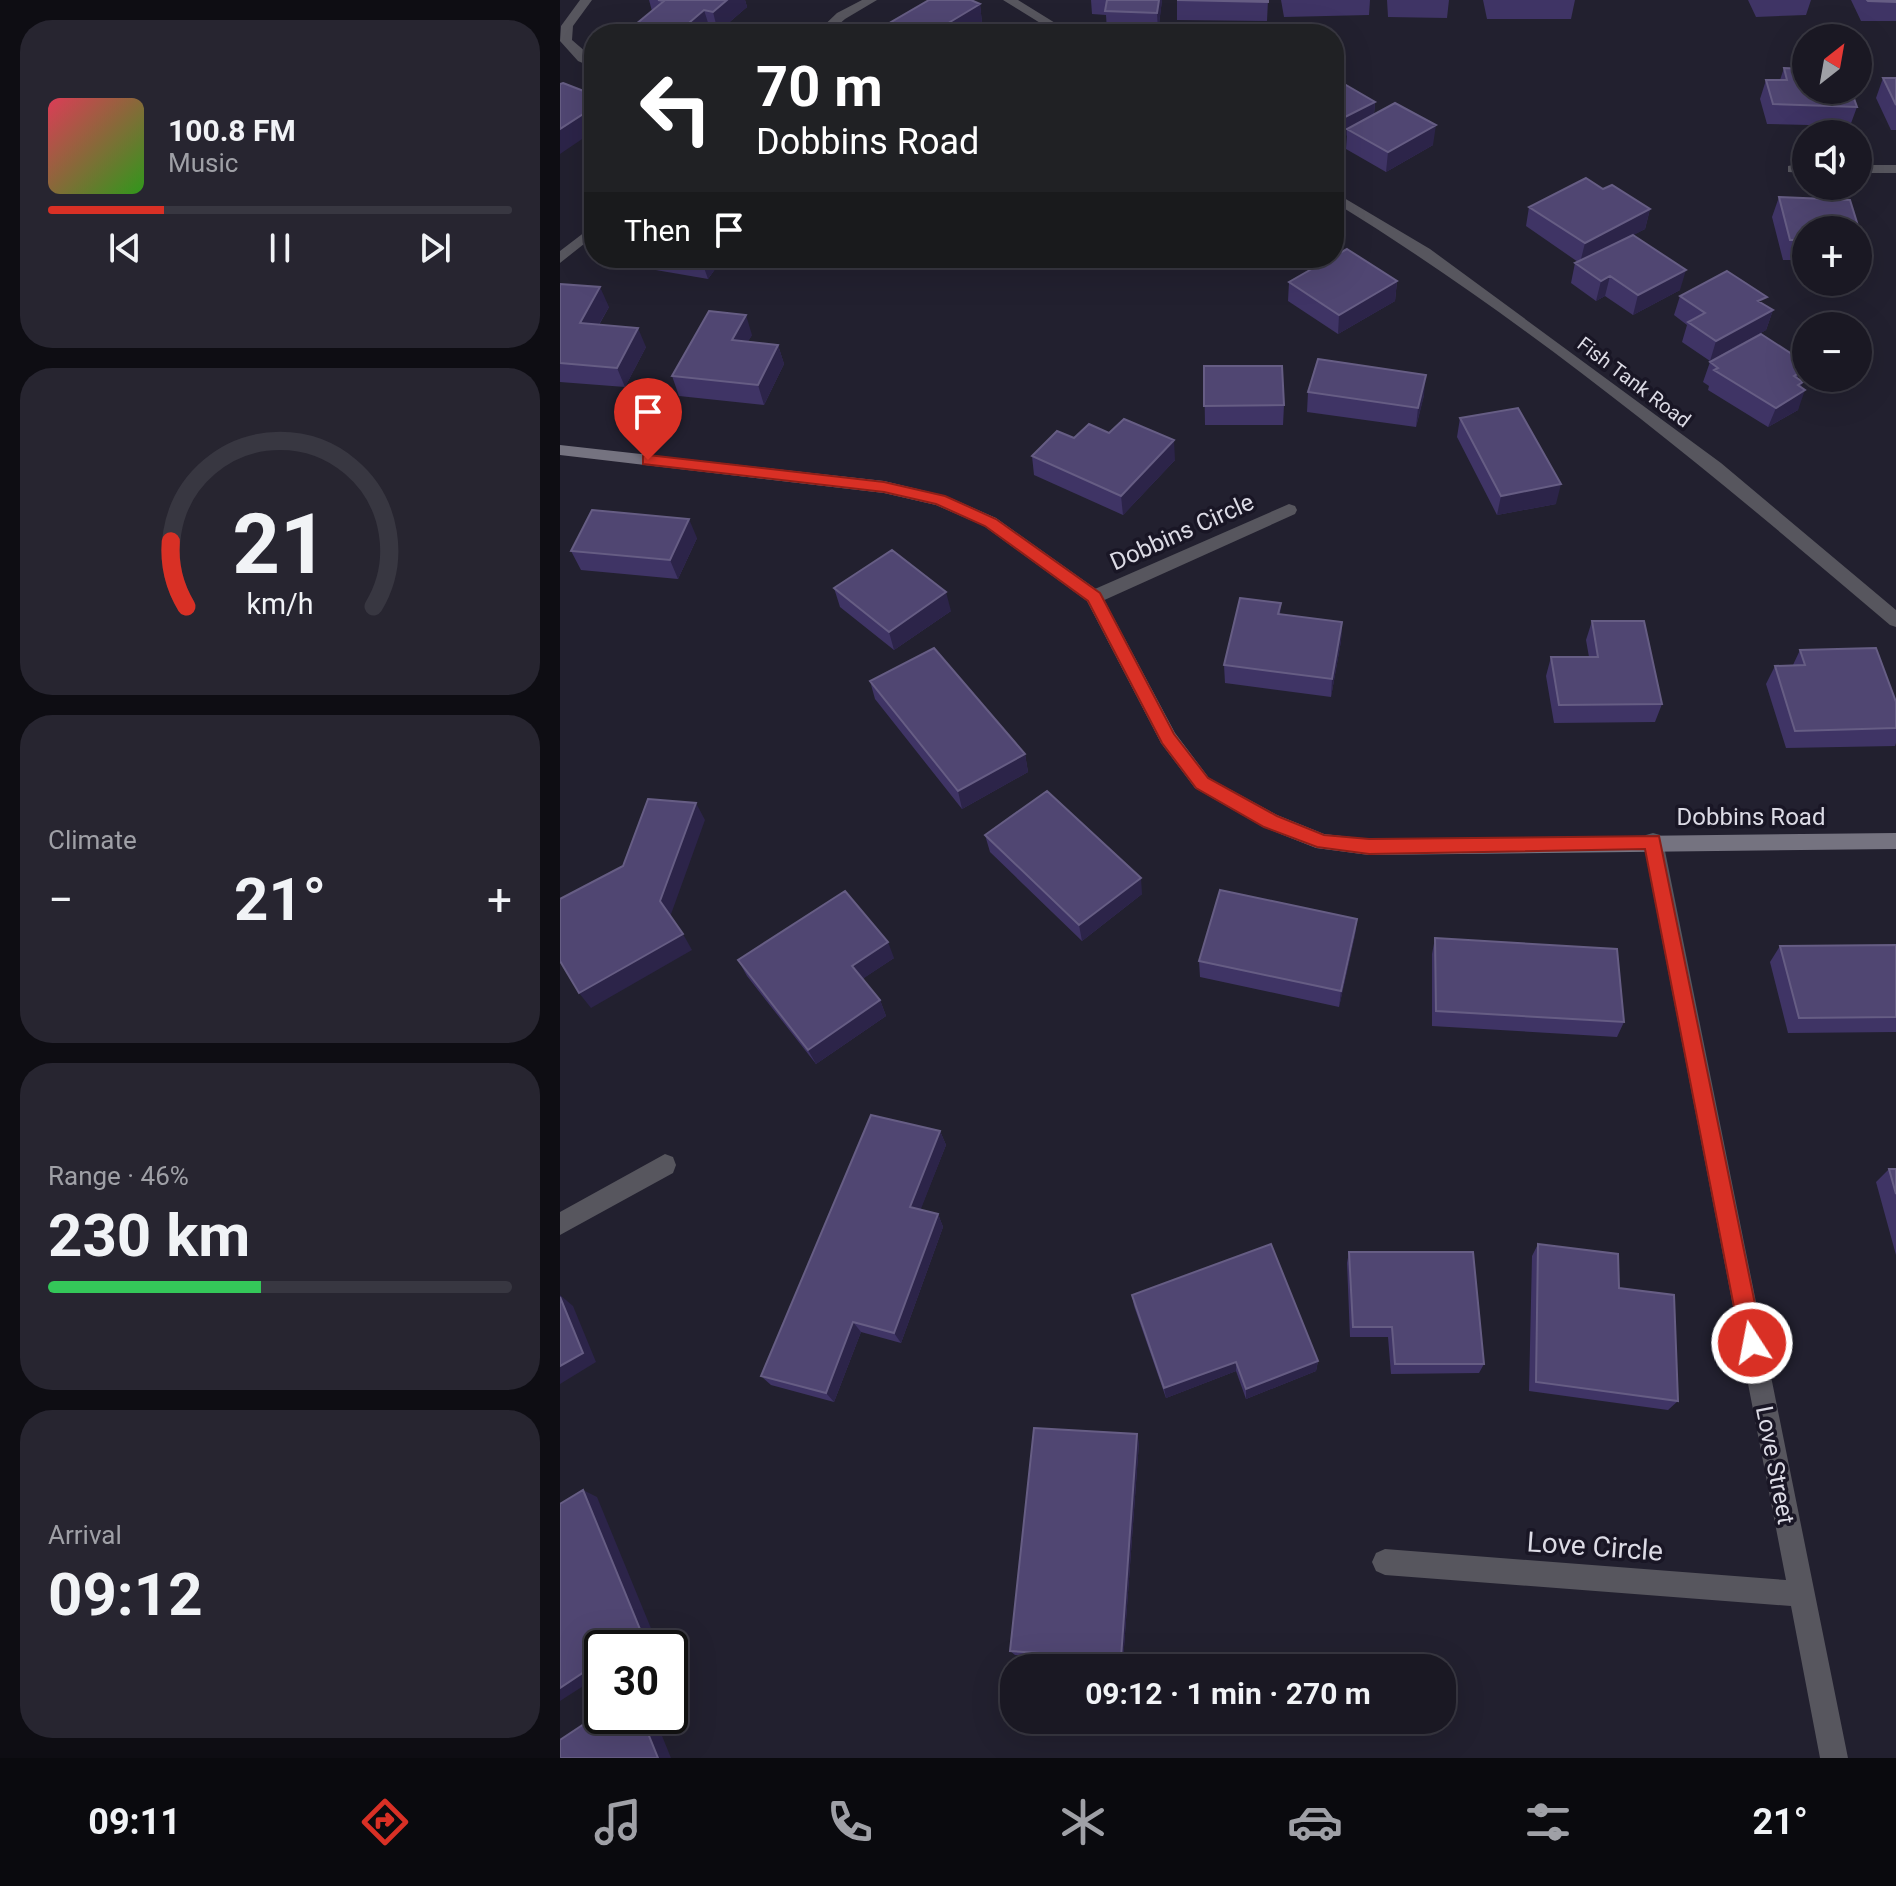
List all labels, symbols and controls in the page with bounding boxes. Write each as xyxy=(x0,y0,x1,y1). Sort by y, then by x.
north arrow xyxy=(1792,24,1872,104)
map controls xyxy=(1792,24,1872,392)
text: 70 m xyxy=(756,54,883,120)
icon: left xyxy=(624,56,728,160)
text: 100.8 FM xyxy=(168,113,296,148)
button: sound xyxy=(1792,120,1872,200)
text: Dobbins Road xyxy=(756,121,979,163)
text: Music xyxy=(168,148,238,178)
icon: arrive xyxy=(707,208,751,252)
text: Then xyxy=(624,213,691,248)
button: + xyxy=(1792,216,1872,296)
icon: previous xyxy=(103,226,147,270)
icon: pause xyxy=(258,226,302,270)
icon: next xyxy=(413,226,457,270)
button: − xyxy=(1792,312,1872,392)
street label: Fish Tank Road xyxy=(1573,332,1695,432)
pin xyxy=(614,378,682,460)
icon: arrive xyxy=(626,390,670,434)
street label: Dobbins Circle xyxy=(1106,488,1258,576)
text: 21 xyxy=(232,496,328,593)
text: km/h xyxy=(246,588,314,622)
street label: Dobbins Road xyxy=(1677,803,1825,831)
text: Climate xyxy=(48,825,137,855)
text: 21° xyxy=(234,864,326,935)
text: − xyxy=(48,874,73,926)
text: + xyxy=(487,874,512,926)
text: Range · 46% xyxy=(48,1161,189,1191)
text: 230 km xyxy=(48,1200,250,1271)
position arrow xyxy=(1710,1301,1794,1385)
street label: Love Street xyxy=(1750,1403,1800,1527)
text: Arrival xyxy=(48,1520,122,1550)
street label: Love Circle xyxy=(1526,1525,1664,1568)
text: 09:12 xyxy=(48,1559,203,1630)
speed limit sign: 30 xyxy=(584,1630,688,1734)
text: 09:12 · 1 min · 270 m xyxy=(1085,1676,1371,1711)
icon: directions xyxy=(357,1794,413,1850)
icon: music xyxy=(590,1794,646,1850)
icon: phone xyxy=(822,1794,878,1850)
icon: climate xyxy=(1055,1794,1111,1850)
icon: car xyxy=(1287,1794,1343,1850)
icon: filters xyxy=(1520,1794,1576,1850)
text: 09:11 xyxy=(88,1801,181,1843)
text: 21° xyxy=(1752,1801,1808,1843)

